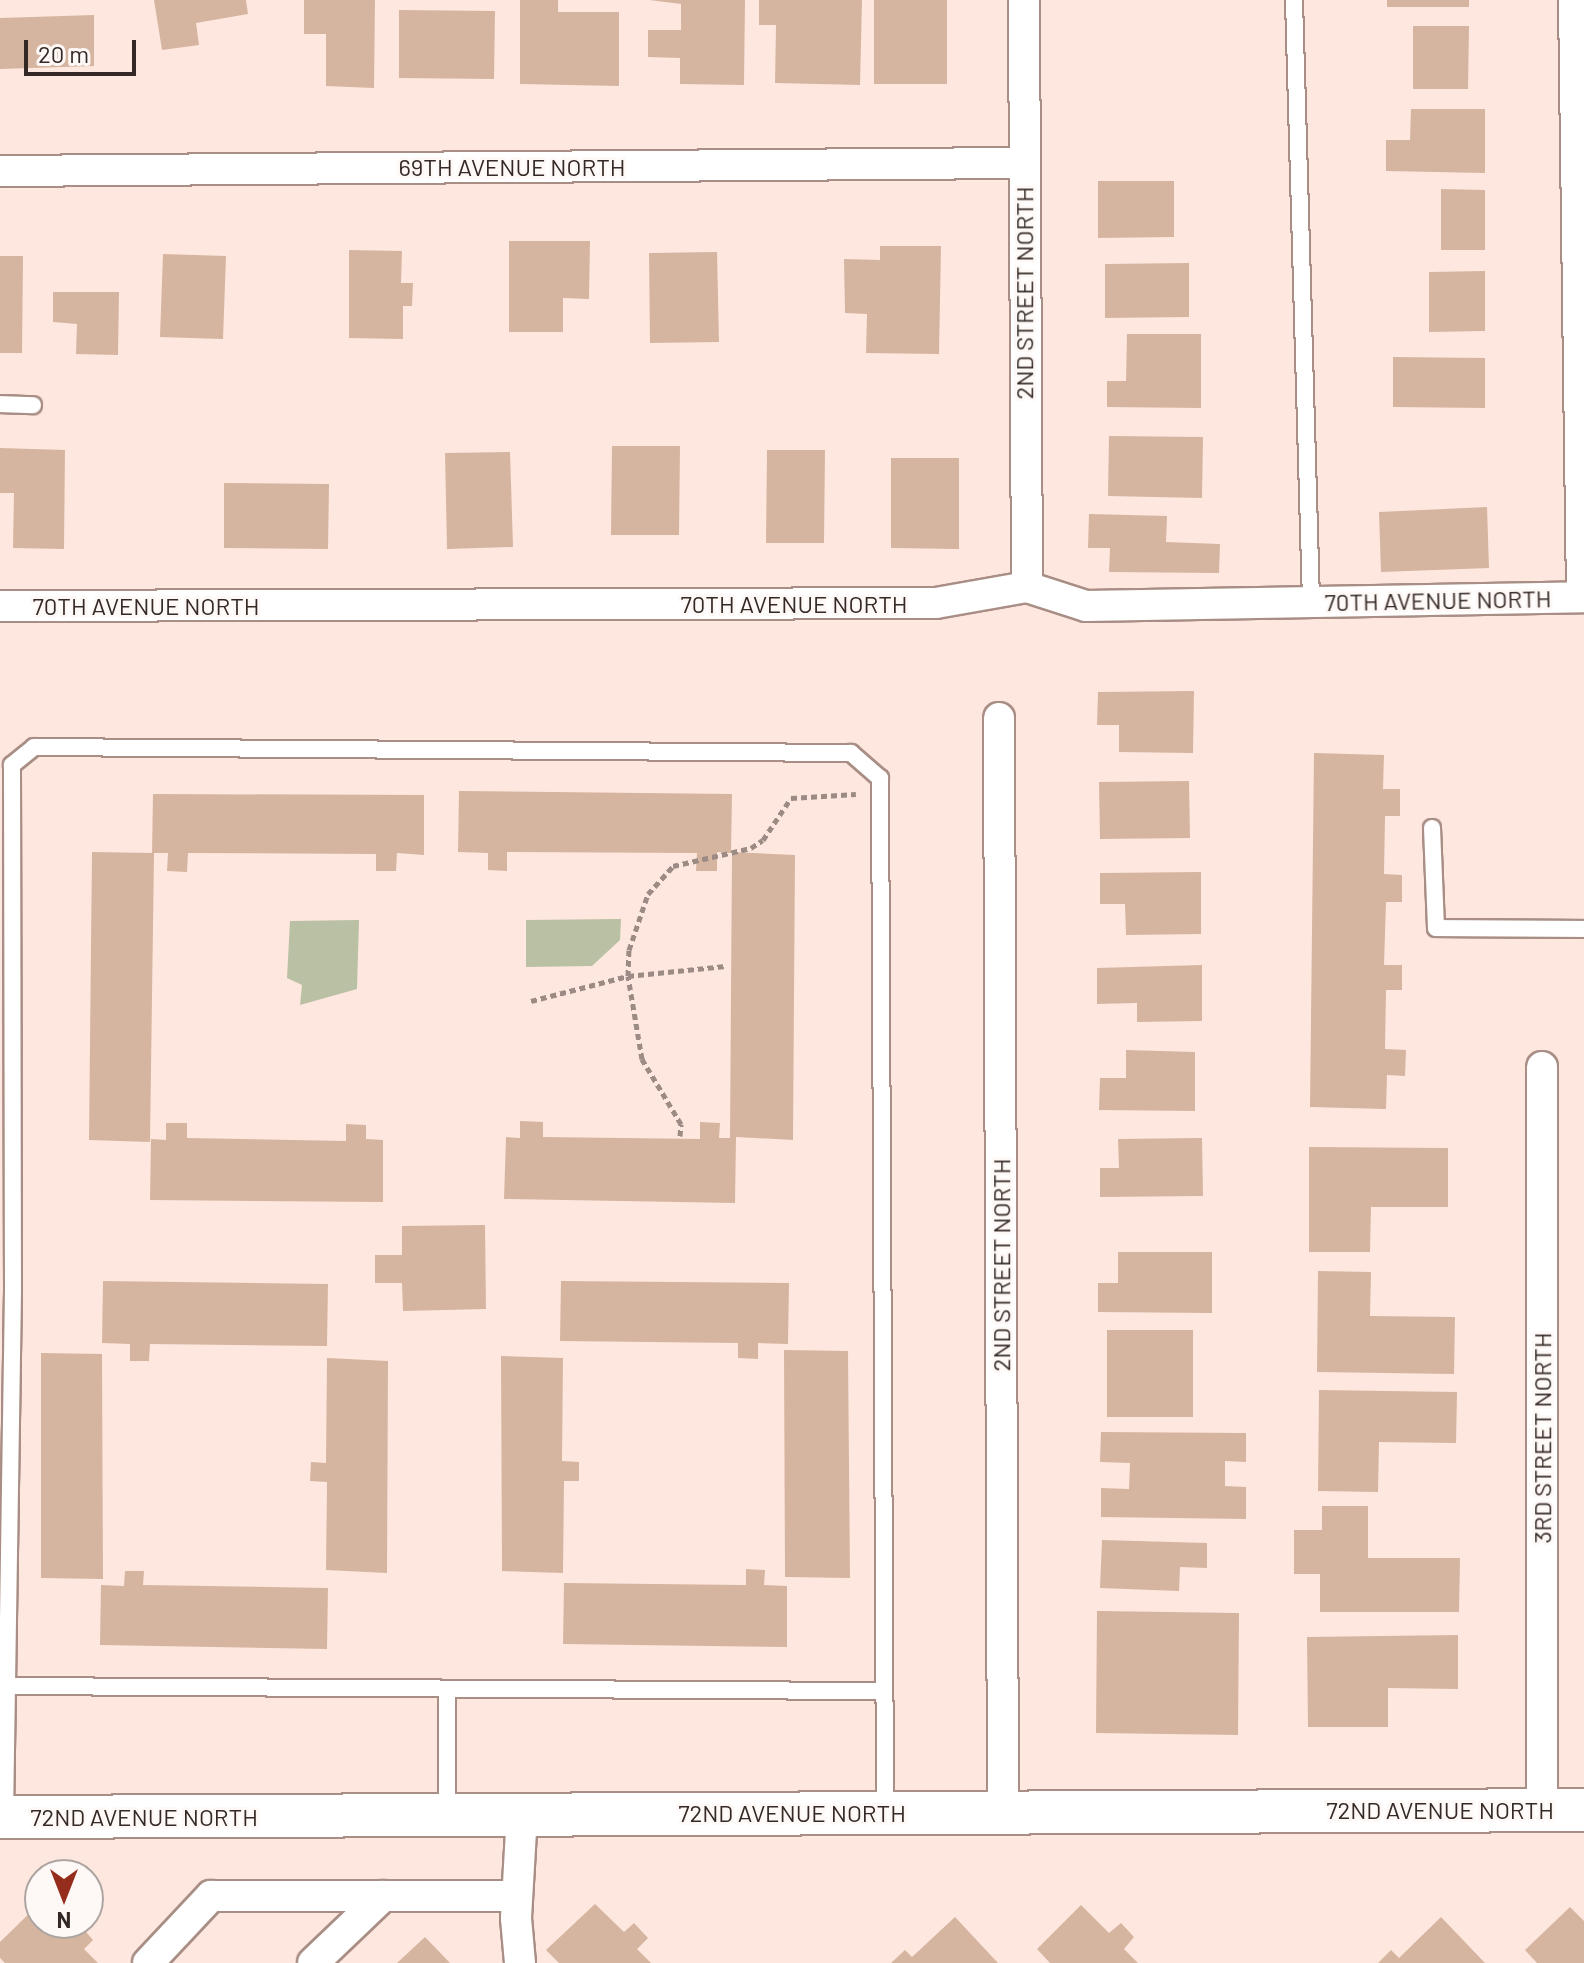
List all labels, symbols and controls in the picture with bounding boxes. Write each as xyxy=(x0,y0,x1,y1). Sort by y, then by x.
scale bar xyxy=(28,24,140,74)
text: 20 m xyxy=(38,39,89,68)
street label: 69TH AVENUE NORTH xyxy=(398,153,626,181)
street label: 2ND STREET NORTH xyxy=(1010,187,1038,399)
street label: 70TH AVENUE NORTH xyxy=(1324,584,1552,616)
street label: 70TH AVENUE NORTH xyxy=(680,590,908,618)
street label: 70TH AVENUE NORTH xyxy=(32,592,260,620)
street label: 2ND STREET NORTH xyxy=(987,1159,1015,1371)
street label: 3RD STREET NORTH xyxy=(1528,1332,1556,1544)
street label: 72ND AVENUE NORTH xyxy=(1326,1796,1554,1824)
street label: 72ND AVENUE NORTH xyxy=(678,1799,906,1827)
street label: 72ND AVENUE NORTH xyxy=(30,1803,258,1831)
north arrow xyxy=(24,1859,104,1939)
text: N xyxy=(57,1908,71,1934)

